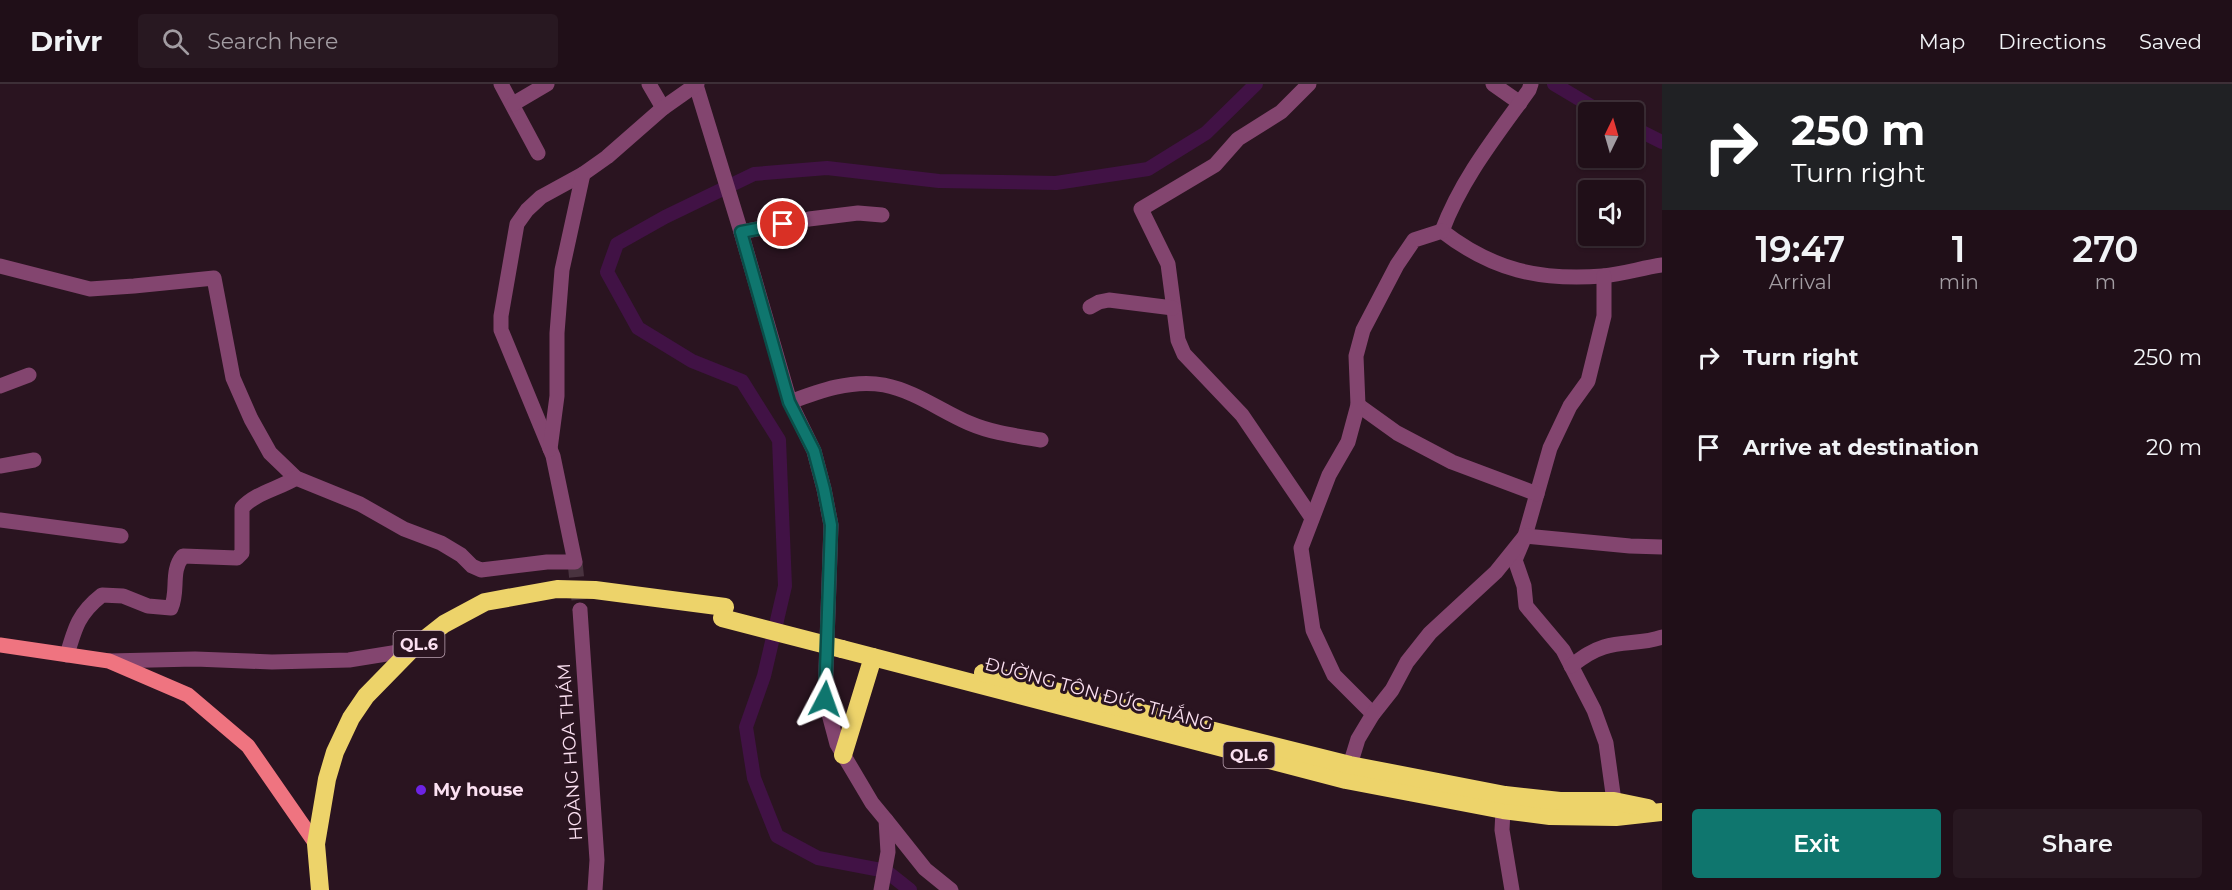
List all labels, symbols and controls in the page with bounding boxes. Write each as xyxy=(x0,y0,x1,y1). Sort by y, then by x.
search box xyxy=(138,14,558,68)
text: Drivr xyxy=(30,24,102,58)
icon: search xyxy=(159,25,192,58)
text: Search here xyxy=(207,28,338,55)
text: Map xyxy=(1919,29,1965,54)
text: Directions xyxy=(1998,29,2106,54)
text: Saved xyxy=(2139,29,2202,54)
north arrow xyxy=(1578,102,1644,168)
map controls xyxy=(1578,102,1644,246)
text: 250 m xyxy=(1791,104,1925,156)
icon: right xyxy=(1692,108,1770,186)
text: Turn right xyxy=(1791,156,1926,189)
button: sound xyxy=(1578,180,1644,246)
pin xyxy=(757,198,808,249)
icon: arrive xyxy=(766,207,799,240)
text: 19:47 xyxy=(1755,227,1845,271)
text: 1 xyxy=(1952,227,1966,271)
text: 270 xyxy=(2072,227,2139,271)
text: Arrival xyxy=(1769,270,1832,294)
text: min xyxy=(1939,270,1979,294)
text: m xyxy=(2095,270,2116,294)
icon: right xyxy=(1692,341,1725,374)
text: Turn right xyxy=(1743,344,1858,371)
text: 250 m xyxy=(2133,344,2202,371)
icon: arrive xyxy=(1692,431,1725,464)
text: Arrive at destination xyxy=(1743,434,1979,461)
text: 20 m xyxy=(2146,434,2202,461)
road number: QL.6 xyxy=(394,631,444,657)
street label: ĐƯỜNG TÔN ĐỨC THẮNG xyxy=(982,651,1216,735)
street label: HOÀNG HOA THÁM xyxy=(553,662,587,842)
position arrow xyxy=(793,667,857,731)
road number: QL.6 xyxy=(1224,742,1274,768)
place label: My house xyxy=(433,779,524,801)
marker: My house xyxy=(414,783,428,797)
button: Exit xyxy=(1692,809,1941,878)
button: Share xyxy=(1953,809,2202,878)

